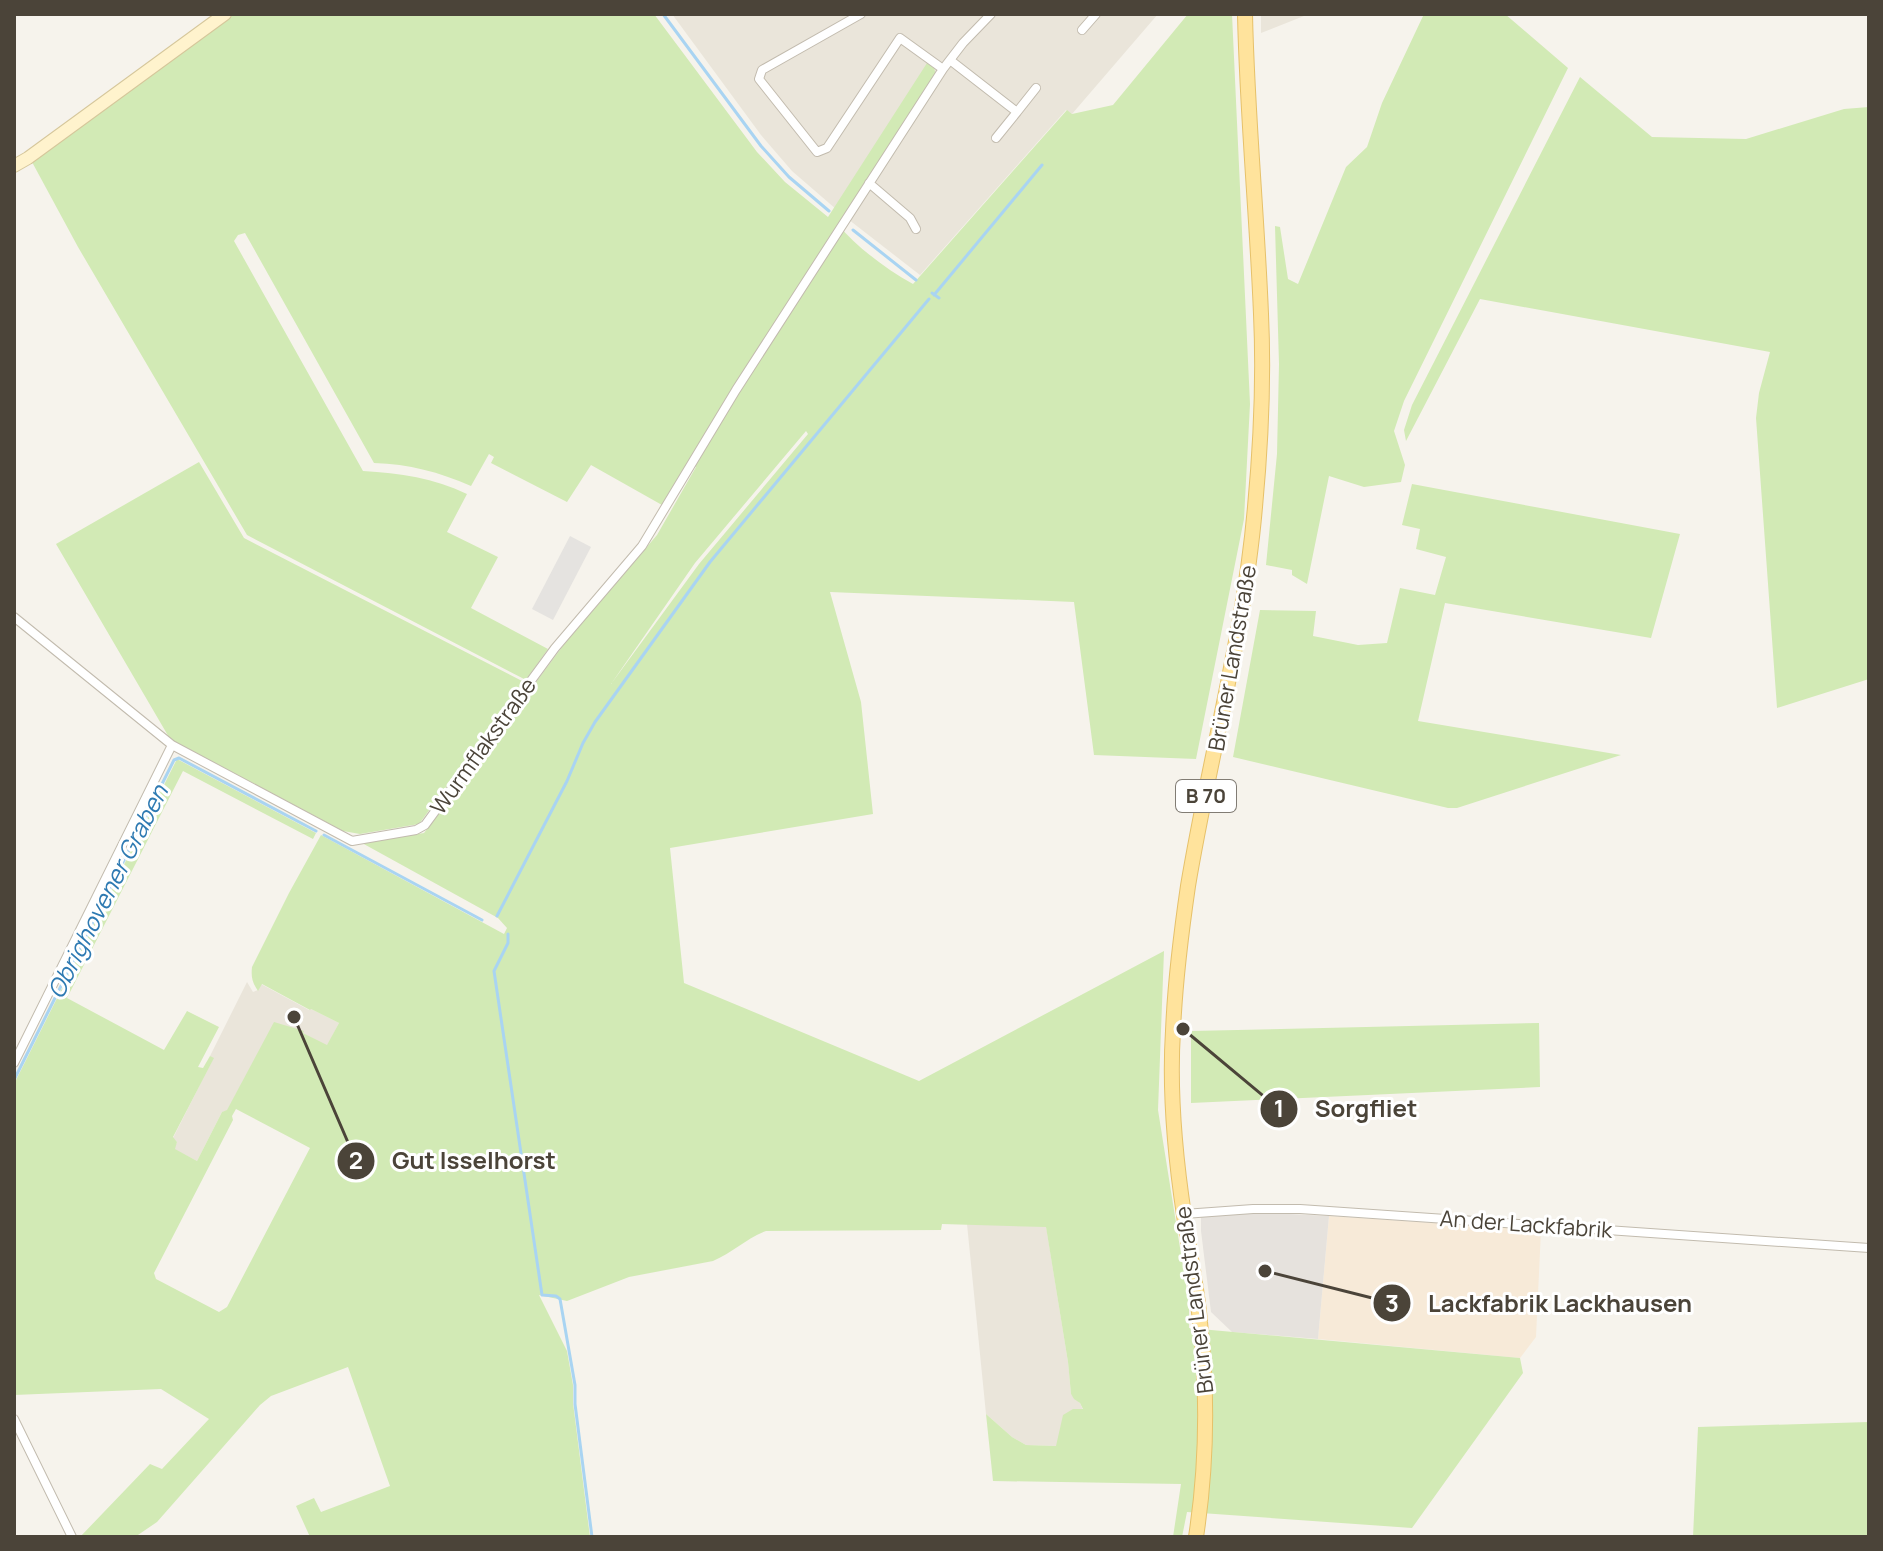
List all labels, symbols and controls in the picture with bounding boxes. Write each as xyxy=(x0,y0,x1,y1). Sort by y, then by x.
street label: Brüner Landstraße xyxy=(1201,563,1263,753)
street label: Wurmflakstraße xyxy=(423,671,543,820)
water label: Obrighovener Graben xyxy=(38,778,175,1004)
road number: B 70 xyxy=(1176,780,1236,812)
callout: Sorgfliet xyxy=(1259,1085,1434,1133)
text: 1 xyxy=(1274,1091,1284,1124)
text: Sorgfliet xyxy=(1315,1091,1417,1124)
callout: Gut Isselhorst xyxy=(336,1137,572,1185)
text: 2 xyxy=(349,1143,363,1176)
text: Gut Isselhorst xyxy=(392,1143,556,1176)
street label: An der Lackfabrik xyxy=(1439,1203,1614,1245)
street label: Brüner Landstraße xyxy=(1168,1205,1220,1395)
callout: Lackfabrik Lackhausen xyxy=(1372,1279,1708,1327)
text: 3 xyxy=(1385,1286,1399,1319)
text: Lackfabrik Lackhausen xyxy=(1428,1286,1692,1319)

